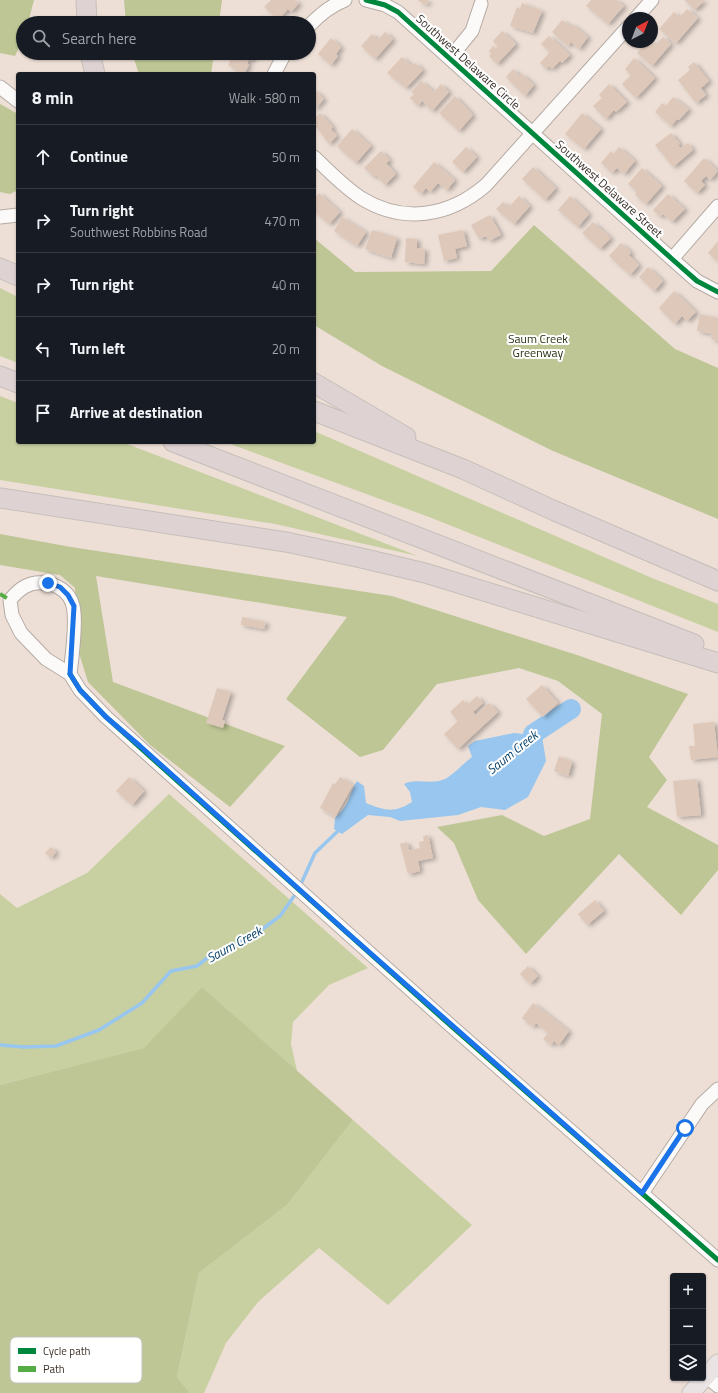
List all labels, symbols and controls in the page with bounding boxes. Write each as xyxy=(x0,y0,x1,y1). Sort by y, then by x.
street label: Southwest Delaware Circle xyxy=(412,9,525,114)
north arrow xyxy=(622,12,658,48)
search box xyxy=(16,16,316,60)
icon: search xyxy=(30,27,52,49)
text: Search here xyxy=(62,27,136,50)
text: 8 min xyxy=(32,85,73,111)
text: Walk · 580 m xyxy=(229,88,300,108)
street label: Southwest Delaware Street xyxy=(551,135,668,243)
text: Continue xyxy=(70,145,128,168)
icon: ahead xyxy=(32,146,54,168)
text: 50 m xyxy=(272,147,300,167)
text: Turn right xyxy=(70,199,134,222)
icon: right xyxy=(32,210,54,232)
text: 470 m xyxy=(264,211,300,231)
text: Southwest Robbins Road xyxy=(70,222,207,242)
text: Turn right xyxy=(70,273,134,296)
icon: right xyxy=(32,274,54,296)
text: 40 m xyxy=(272,275,300,295)
park label: Saum Creek Greenway xyxy=(508,329,568,362)
text: Turn left xyxy=(70,337,125,360)
icon: left xyxy=(32,338,54,360)
text: 20 m xyxy=(272,339,300,359)
text: Arrive at destination xyxy=(70,401,203,424)
icon: arrive xyxy=(32,402,54,424)
route end xyxy=(39,574,57,592)
water label: Saum Creek xyxy=(482,724,544,779)
water label: Saum Creek xyxy=(203,919,267,967)
route start xyxy=(676,1119,694,1137)
map controls xyxy=(670,1273,706,1381)
button: + xyxy=(670,1273,706,1309)
button: − xyxy=(670,1309,706,1345)
legend xyxy=(10,1337,142,1383)
text: Cycle path xyxy=(43,1343,91,1359)
button: layers xyxy=(670,1345,706,1381)
text: Path xyxy=(43,1361,65,1377)

